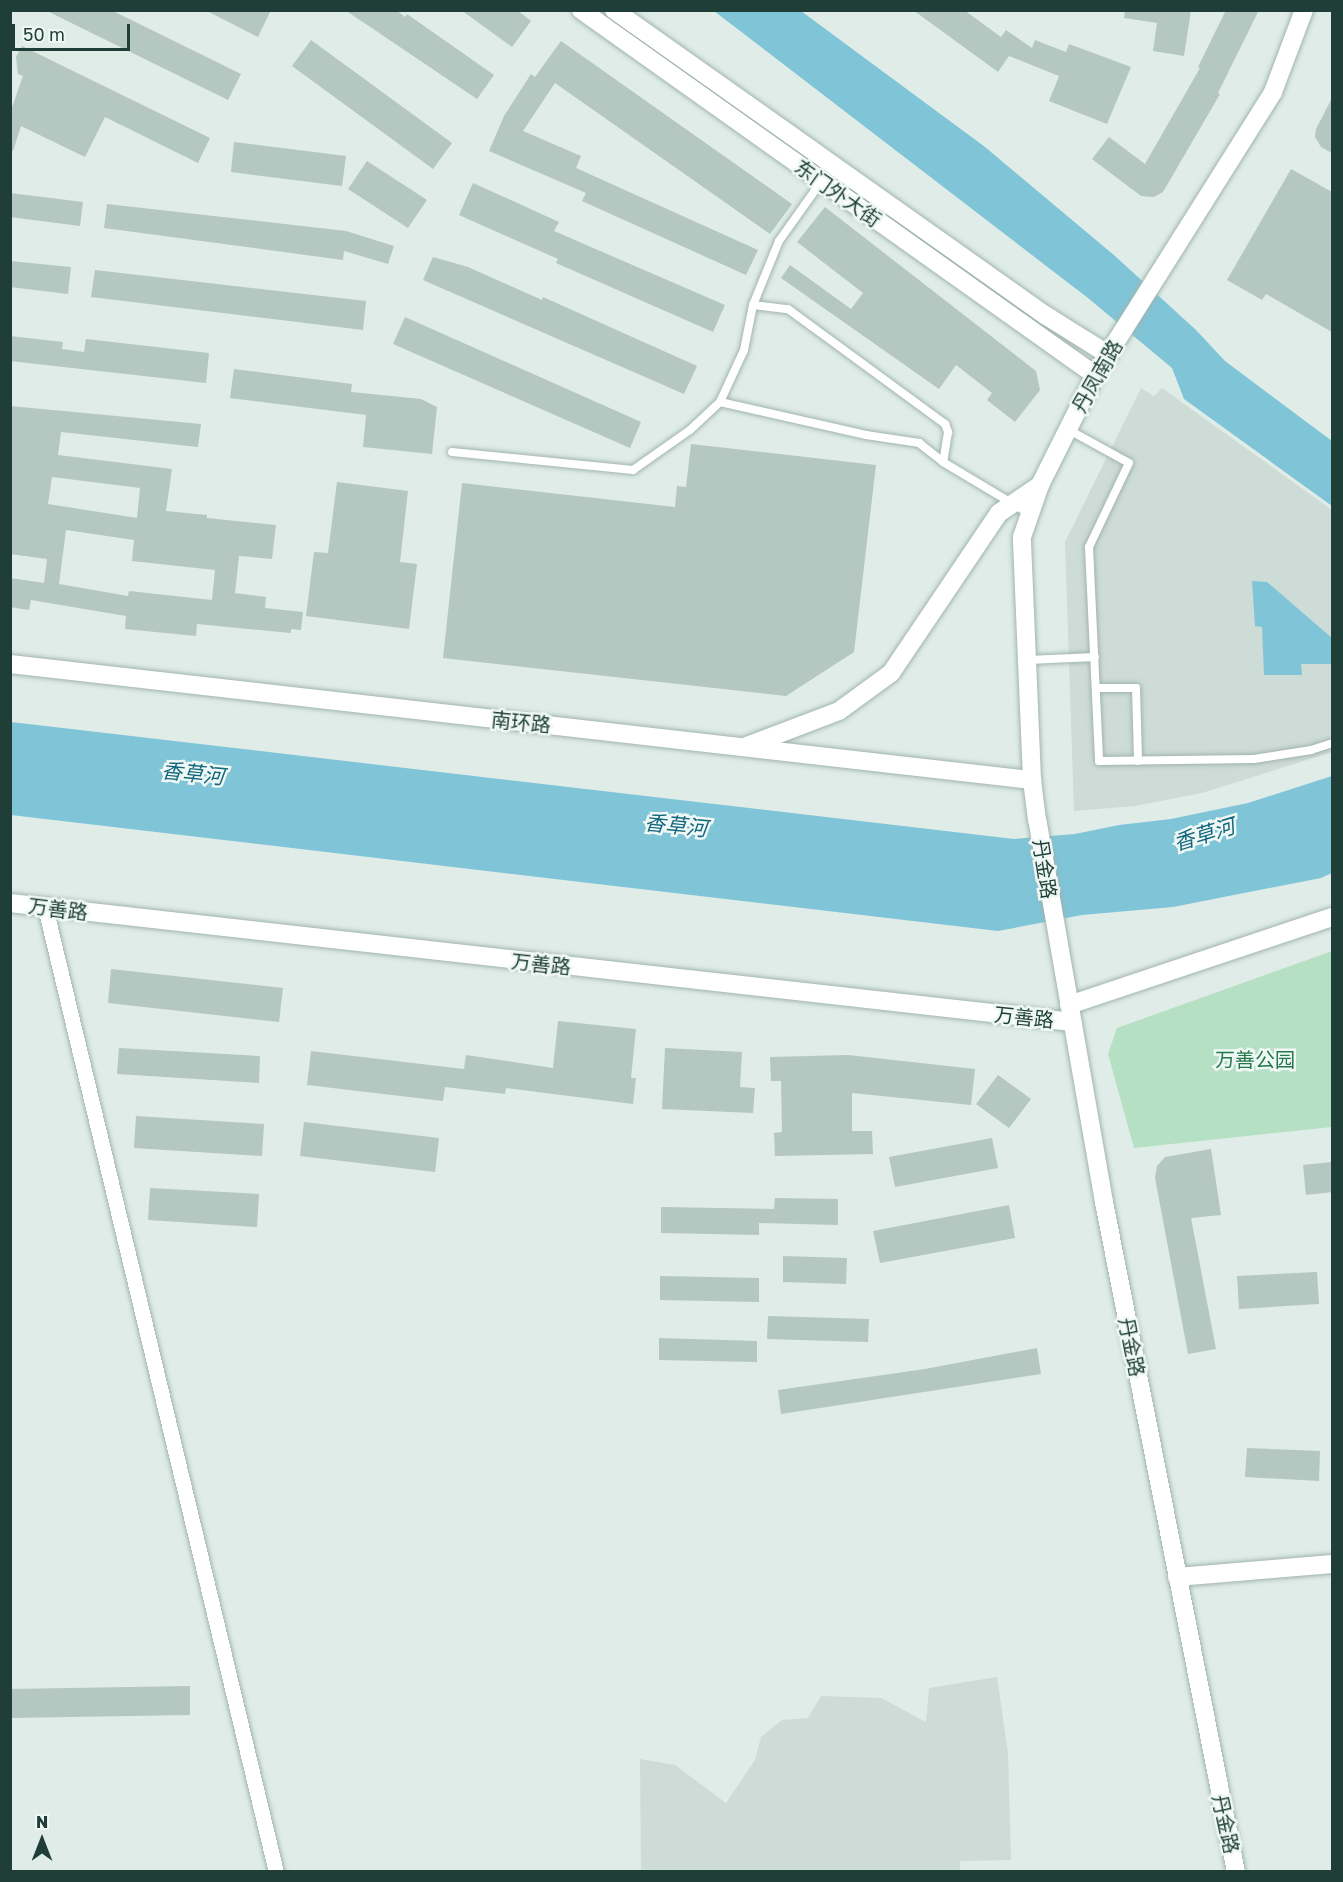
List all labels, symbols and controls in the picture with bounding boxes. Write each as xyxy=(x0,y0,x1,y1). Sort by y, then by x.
scale bar xyxy=(15,12,134,50)
text: 50 m xyxy=(23,23,65,45)
street label: 东门外大街 xyxy=(790,154,886,232)
street label: 丹凤南路 xyxy=(1067,335,1127,417)
street label: 南环路 xyxy=(490,707,552,737)
water label: 香草河 xyxy=(160,757,226,789)
water label: 香草河 xyxy=(643,809,709,841)
water label: 香草河 xyxy=(1170,813,1238,855)
street label: 丹金路 xyxy=(1028,837,1062,901)
street label: 万善路 xyxy=(27,893,89,925)
street label: 万善路 xyxy=(510,949,572,979)
street label: 万善路 xyxy=(993,1002,1055,1032)
park label: 万善公园 xyxy=(1215,1047,1295,1071)
street label: 丹金路 xyxy=(1114,1315,1150,1379)
street label: 丹金路 xyxy=(1208,1792,1244,1856)
north arrow xyxy=(12,1810,72,1870)
text: N xyxy=(36,1812,48,1832)

